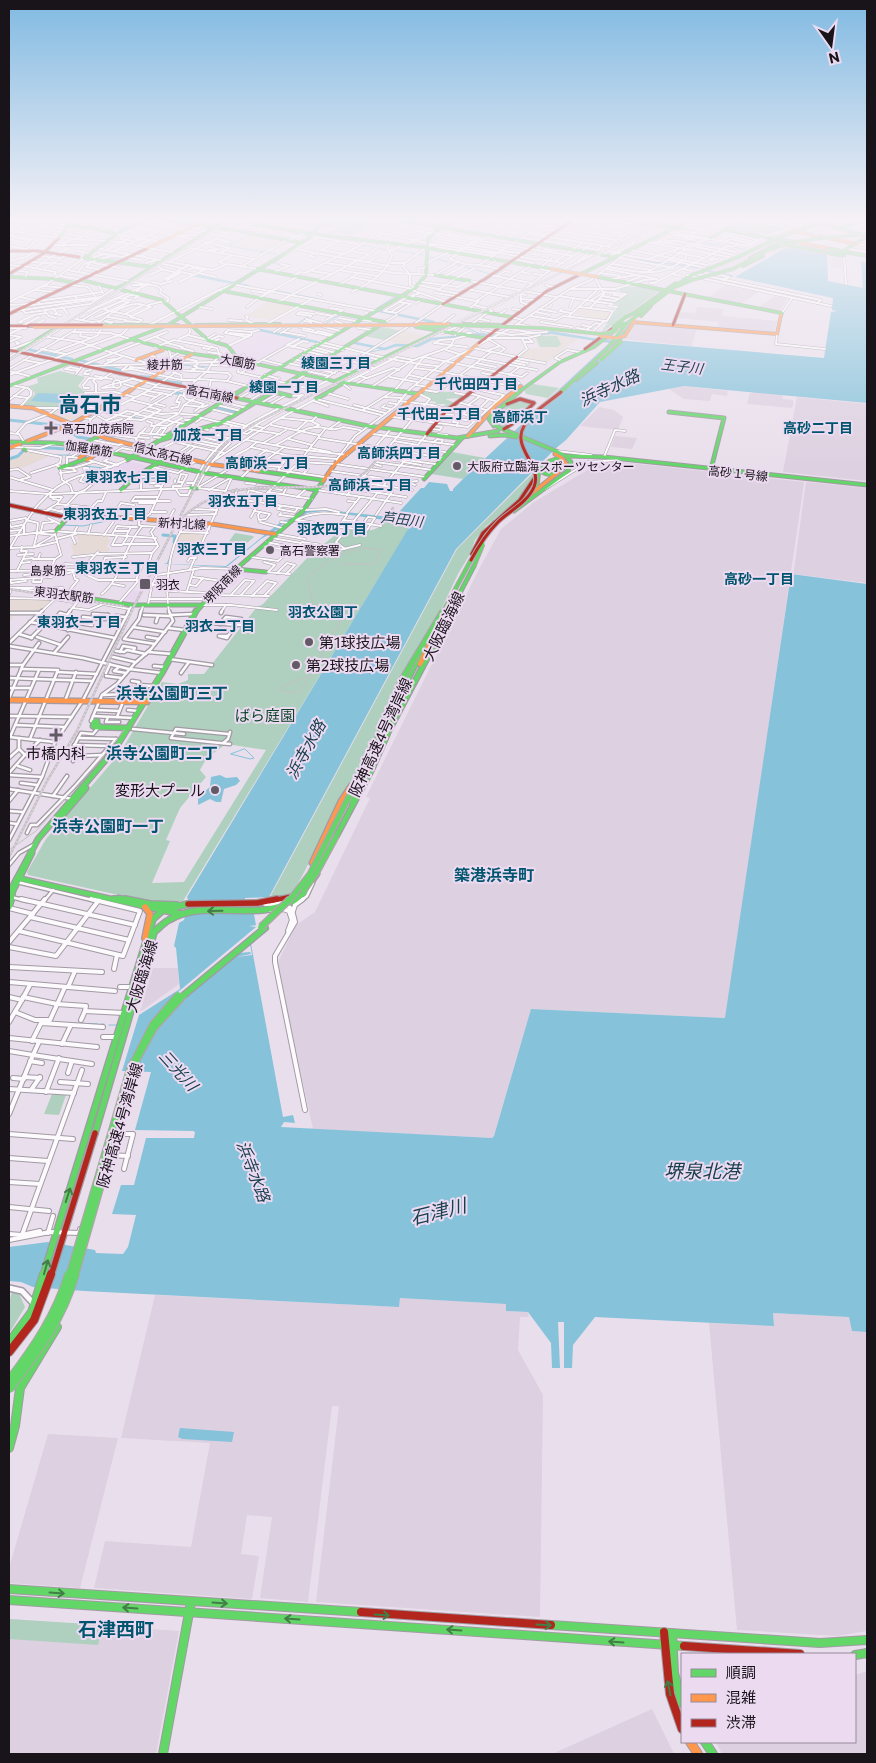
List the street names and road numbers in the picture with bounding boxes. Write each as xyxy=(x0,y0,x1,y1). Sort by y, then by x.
street label: 大園筋 xyxy=(219,351,257,371)
street label: 綾井筋 xyxy=(147,357,183,371)
street label: 高石南線 xyxy=(185,382,235,404)
street label: 伽羅橋筋 xyxy=(64,437,114,459)
street label: 信太高石線 xyxy=(132,439,194,467)
street label: 高砂１号線 xyxy=(707,463,769,483)
street label: 新村北線 xyxy=(158,515,206,531)
street label: 堺阪南線 xyxy=(200,562,244,606)
street label: 島泉筋 xyxy=(30,563,66,577)
street label: 東羽衣駅筋 xyxy=(33,583,95,605)
street label: 大阪臨海線 xyxy=(418,588,468,664)
street label: 阪神高速4号湾岸線 xyxy=(345,675,415,799)
street label: 大阪臨海線 xyxy=(121,937,161,1015)
street label: 阪神高速4号湾岸線 xyxy=(93,1061,145,1189)

